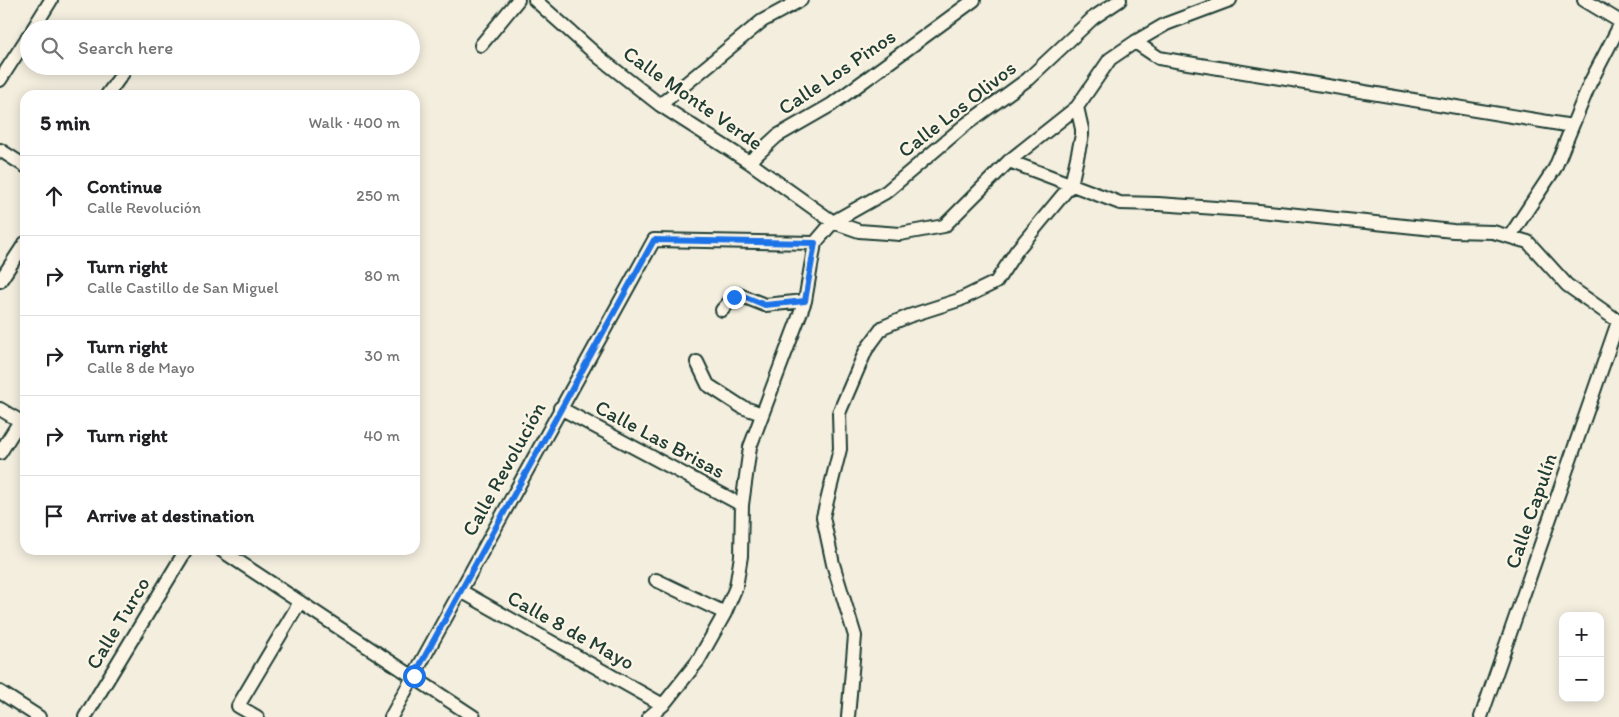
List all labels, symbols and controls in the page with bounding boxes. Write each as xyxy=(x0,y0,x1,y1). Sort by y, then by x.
search box xyxy=(20,20,420,75)
street label: Calle Los Pinos xyxy=(773,23,900,120)
icon: search xyxy=(38,34,66,62)
text: Search here xyxy=(78,36,173,59)
street label: Calle Monte Verde xyxy=(619,40,768,155)
street label: Calle Los Olivos xyxy=(893,55,1021,162)
text: 5 min xyxy=(40,110,90,135)
text: Walk · 400 m xyxy=(308,113,400,132)
text: Continue xyxy=(87,175,162,198)
icon: ahead xyxy=(40,182,68,210)
text: 250 m xyxy=(356,186,400,205)
text: Calle Revolución xyxy=(87,198,201,217)
text: Turn right xyxy=(87,255,168,278)
icon: right xyxy=(40,262,68,290)
text: 80 m xyxy=(364,266,400,285)
text: Calle Castillo de San Miguel xyxy=(87,278,278,297)
route end xyxy=(723,286,746,309)
text: Turn right xyxy=(87,335,168,358)
icon: right xyxy=(40,342,68,370)
text: 30 m xyxy=(364,346,400,365)
text: Calle 8 de Mayo xyxy=(87,358,195,377)
street label: Calle Las Brisas xyxy=(591,394,729,483)
street label: Calle Revolución xyxy=(456,397,551,540)
icon: right xyxy=(40,422,68,450)
text: Turn right xyxy=(87,424,168,447)
text: 40 m xyxy=(363,426,400,445)
street label: Calle Capulín xyxy=(1499,450,1562,572)
icon: arrive xyxy=(40,502,68,530)
text: Arrive at destination xyxy=(87,504,254,527)
street label: Calle Turco xyxy=(80,572,155,674)
street label: Calle 8 de Mayo xyxy=(503,584,639,675)
map controls xyxy=(1559,612,1604,702)
button: + xyxy=(1559,612,1604,657)
button: − xyxy=(1559,657,1604,702)
route start xyxy=(403,665,426,688)

